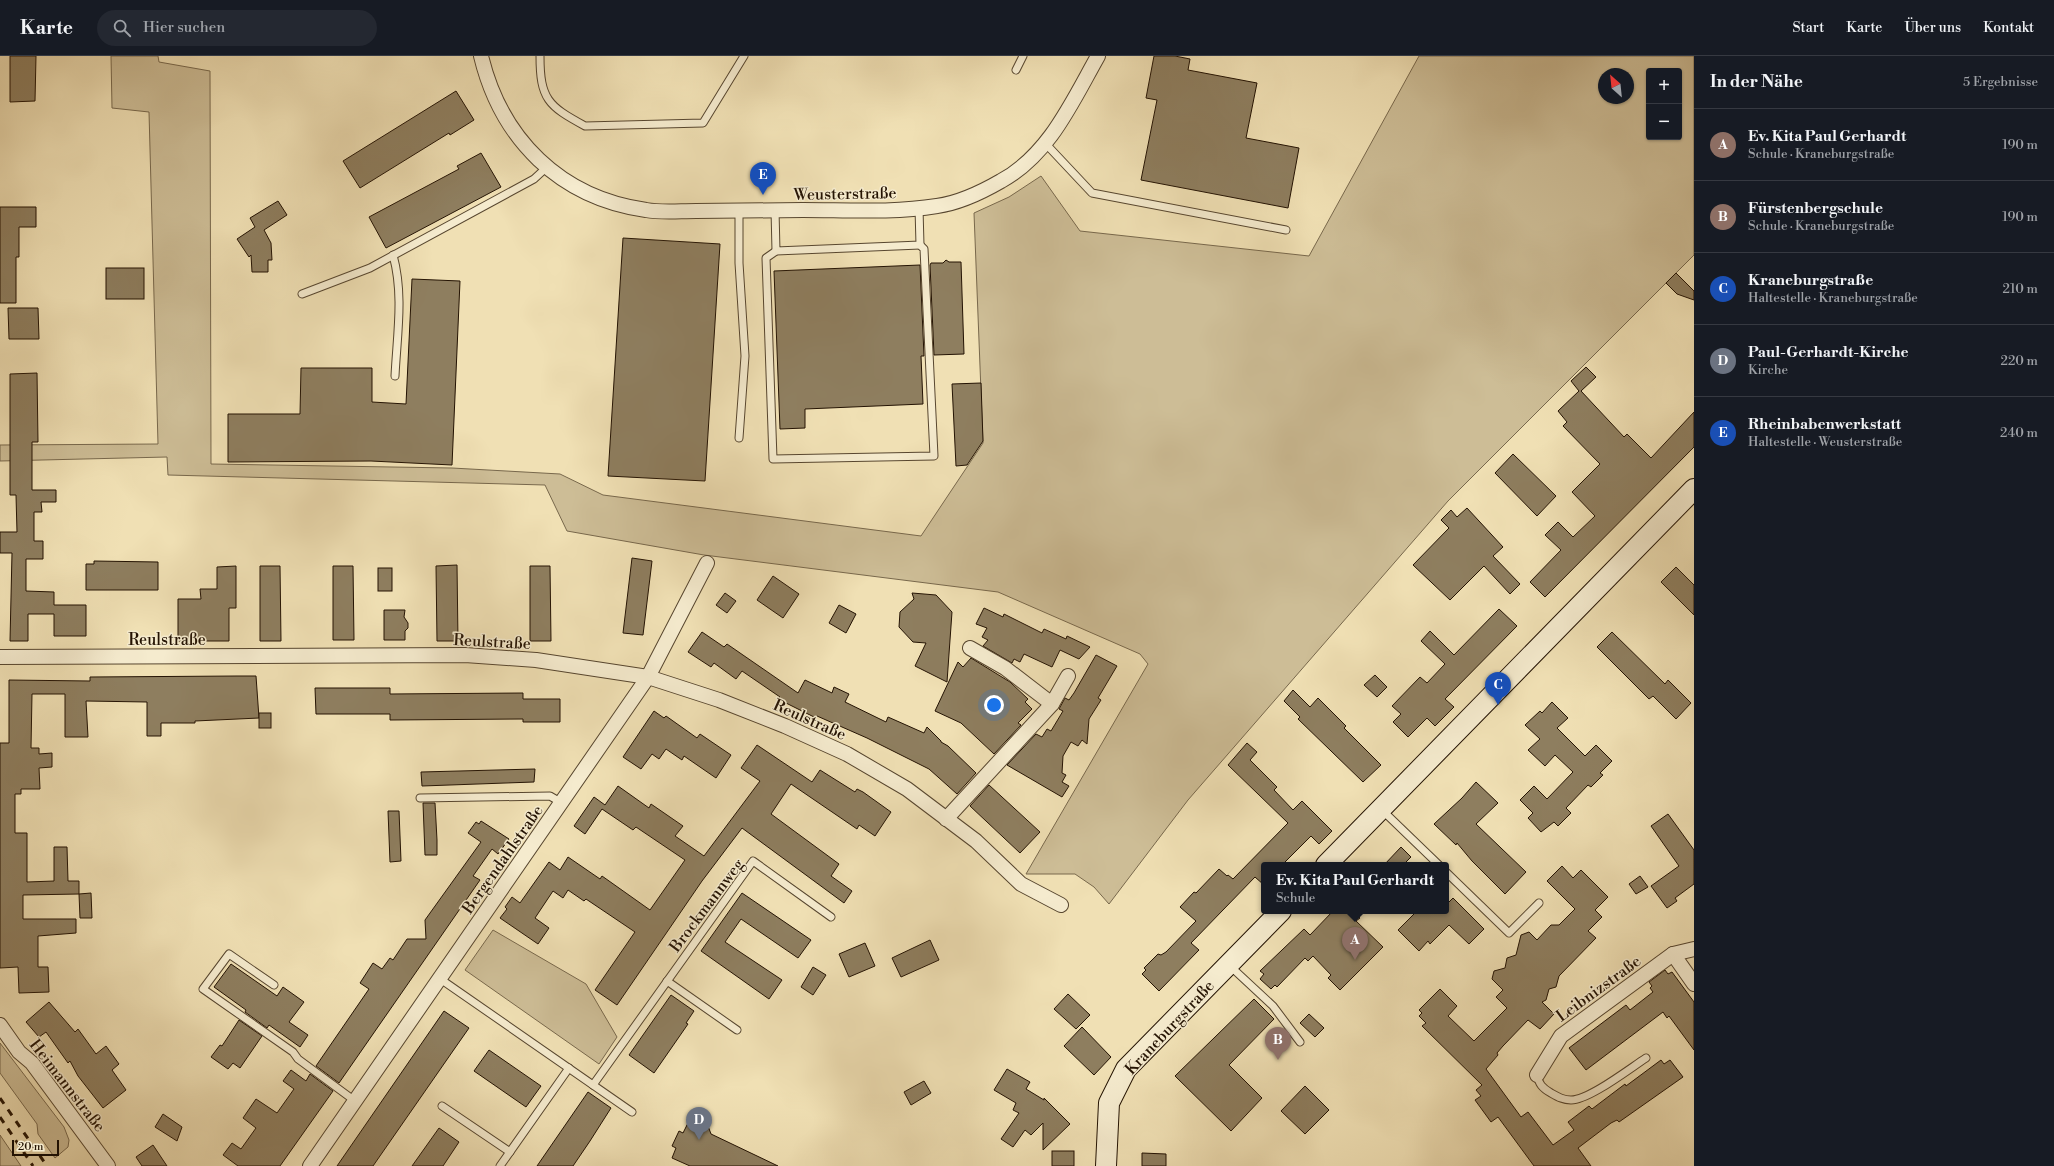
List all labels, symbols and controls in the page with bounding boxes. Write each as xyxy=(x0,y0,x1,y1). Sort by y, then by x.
search box xyxy=(97,10,377,46)
text: Karte xyxy=(20,16,73,40)
icon: search xyxy=(111,17,133,39)
text: Hier suchen xyxy=(143,18,225,37)
text: Start xyxy=(1792,19,1824,37)
text: Karte xyxy=(1846,19,1882,37)
text: Über uns xyxy=(1904,19,1961,37)
text: Kontakt xyxy=(1983,19,2034,37)
north arrow xyxy=(1598,68,1634,104)
map controls xyxy=(1646,68,1682,140)
button: + xyxy=(1646,68,1682,104)
text: In der Nähe xyxy=(1710,71,1803,93)
text: 5 Ergebnisse xyxy=(1963,74,2038,90)
button: − xyxy=(1646,104,1682,140)
text: Ev. Kita Paul Gerhardt xyxy=(1748,127,1906,146)
text: A xyxy=(1718,137,1728,153)
text: 190 m xyxy=(2002,137,2038,153)
text: Schule · Kraneburgstraße xyxy=(1748,146,1894,162)
pin: E xyxy=(750,162,776,195)
street label: Weusterstraße xyxy=(792,183,897,205)
text: Fürstenbergschule xyxy=(1748,199,1883,218)
text: B xyxy=(1718,209,1728,225)
text: 190 m xyxy=(2002,209,2038,225)
text: Schule · Kraneburgstraße xyxy=(1748,218,1894,234)
text: Kraneburgstraße xyxy=(1748,271,1873,290)
text: C xyxy=(1718,281,1728,297)
text: 210 m xyxy=(2003,281,2038,297)
text: Haltestelle · Kraneburgstraße xyxy=(1748,290,1918,306)
text: Paul-Gerhardt-Kirche xyxy=(1748,343,1909,362)
text: D xyxy=(1718,353,1728,369)
text: 220 m xyxy=(2000,353,2038,369)
text: Kirche xyxy=(1748,362,1788,378)
text: Rheinbabenwerkstatt xyxy=(1748,415,1901,434)
text: E xyxy=(1718,425,1728,441)
text: 240 m xyxy=(2000,425,2038,441)
text: Haltestelle · Weusterstraße xyxy=(1748,434,1902,450)
street label: Reulstraße xyxy=(128,630,206,650)
street label: Reulstraße xyxy=(453,630,531,654)
pin: C xyxy=(1485,672,1511,705)
street label: Reulstraße xyxy=(770,695,849,745)
your location xyxy=(984,695,1004,715)
street label: Bergendahlstraße xyxy=(457,801,548,919)
street label: Brockmannweg xyxy=(665,854,749,957)
popup xyxy=(1261,862,1449,914)
text: Ev. Kita Paul Gerhardt xyxy=(1276,871,1434,890)
text: Schule xyxy=(1276,890,1315,906)
pin: A xyxy=(1342,927,1368,960)
street label: Leibnizstraße xyxy=(1552,951,1645,1026)
street label: Kraneburgstraße xyxy=(1121,976,1219,1079)
pin: B xyxy=(1265,1027,1291,1060)
street label: Heimannstraße xyxy=(25,1035,110,1136)
pin: D xyxy=(686,1107,712,1140)
scale bar xyxy=(12,1138,59,1157)
text: 20 m xyxy=(18,1140,43,1154)

